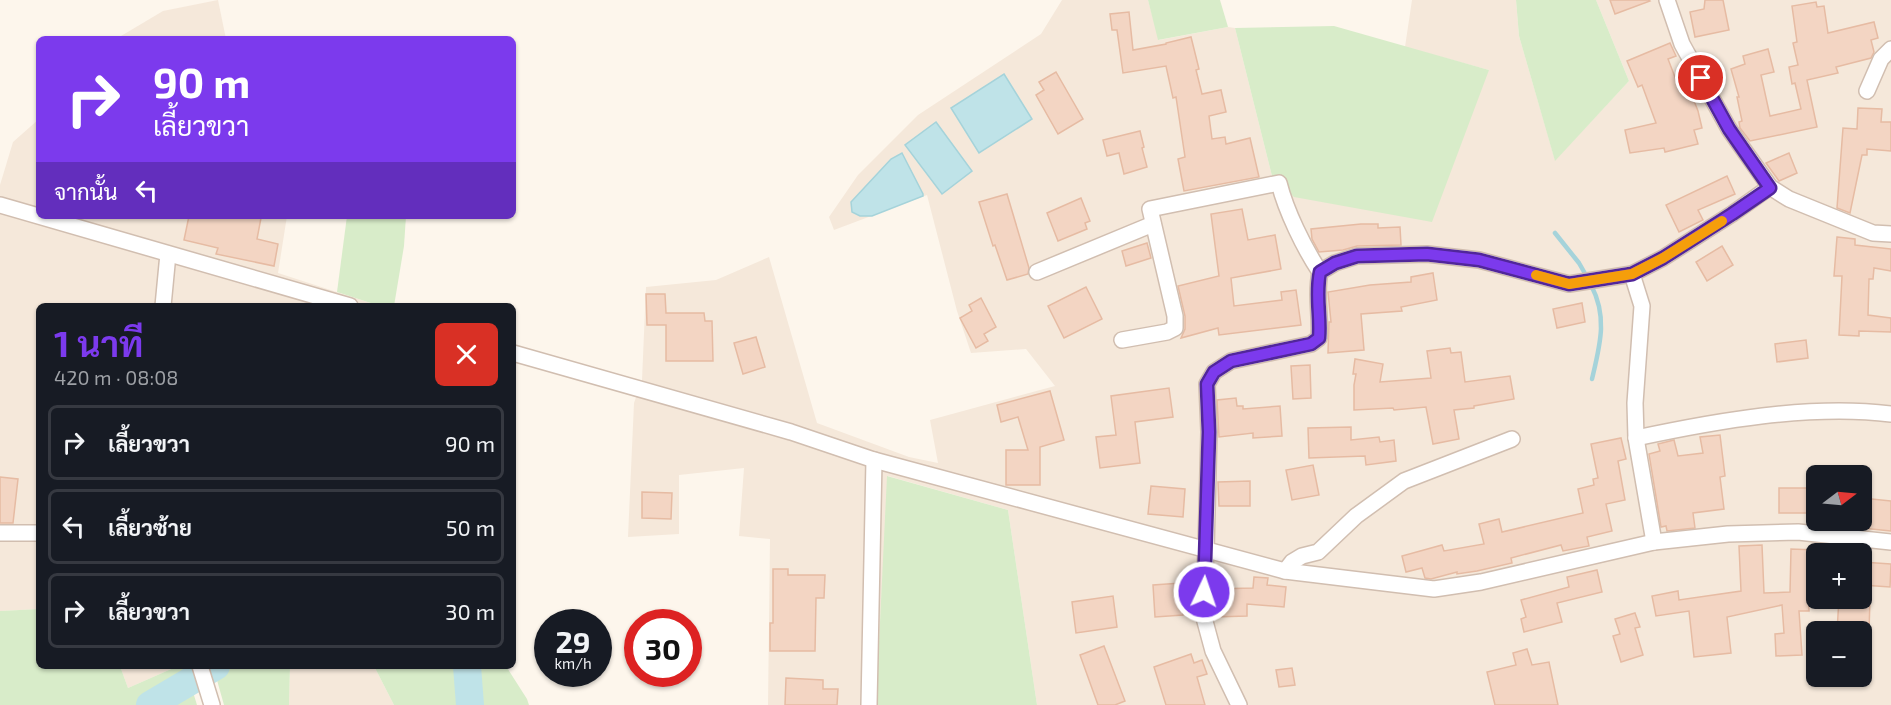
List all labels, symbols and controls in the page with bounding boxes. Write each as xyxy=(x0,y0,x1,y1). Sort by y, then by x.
pin xyxy=(1675,52,1726,103)
text: 90 m xyxy=(153,56,250,106)
icon: right xyxy=(54,60,132,138)
icon: arrive xyxy=(1684,61,1717,94)
text: เลี้ยวขวา xyxy=(153,109,249,141)
icon: left xyxy=(130,174,163,207)
text: จากนั้น xyxy=(54,178,118,204)
text: 1 นาที xyxy=(54,321,144,364)
button: close xyxy=(435,323,498,386)
text: 420 m · 08:08 xyxy=(54,365,178,389)
icon: right xyxy=(57,426,90,459)
text: เลี้ยวขวา xyxy=(108,430,190,456)
text: 90 m xyxy=(445,430,495,456)
north arrow xyxy=(1806,465,1872,531)
map controls xyxy=(1806,465,1872,687)
icon: left xyxy=(57,510,90,543)
text: เลี้ยวซ้าย xyxy=(108,514,192,540)
text: 50 m xyxy=(446,514,495,540)
button: + xyxy=(1806,543,1872,609)
position arrow xyxy=(1172,560,1236,624)
icon: right xyxy=(57,594,90,627)
text: เลี้ยวขวา xyxy=(108,598,190,624)
text: 30 m xyxy=(445,598,495,624)
speed limit sign: 30 xyxy=(624,609,702,687)
button: − xyxy=(1806,621,1872,687)
text: 29 xyxy=(555,623,591,659)
text: km/h xyxy=(554,654,592,672)

